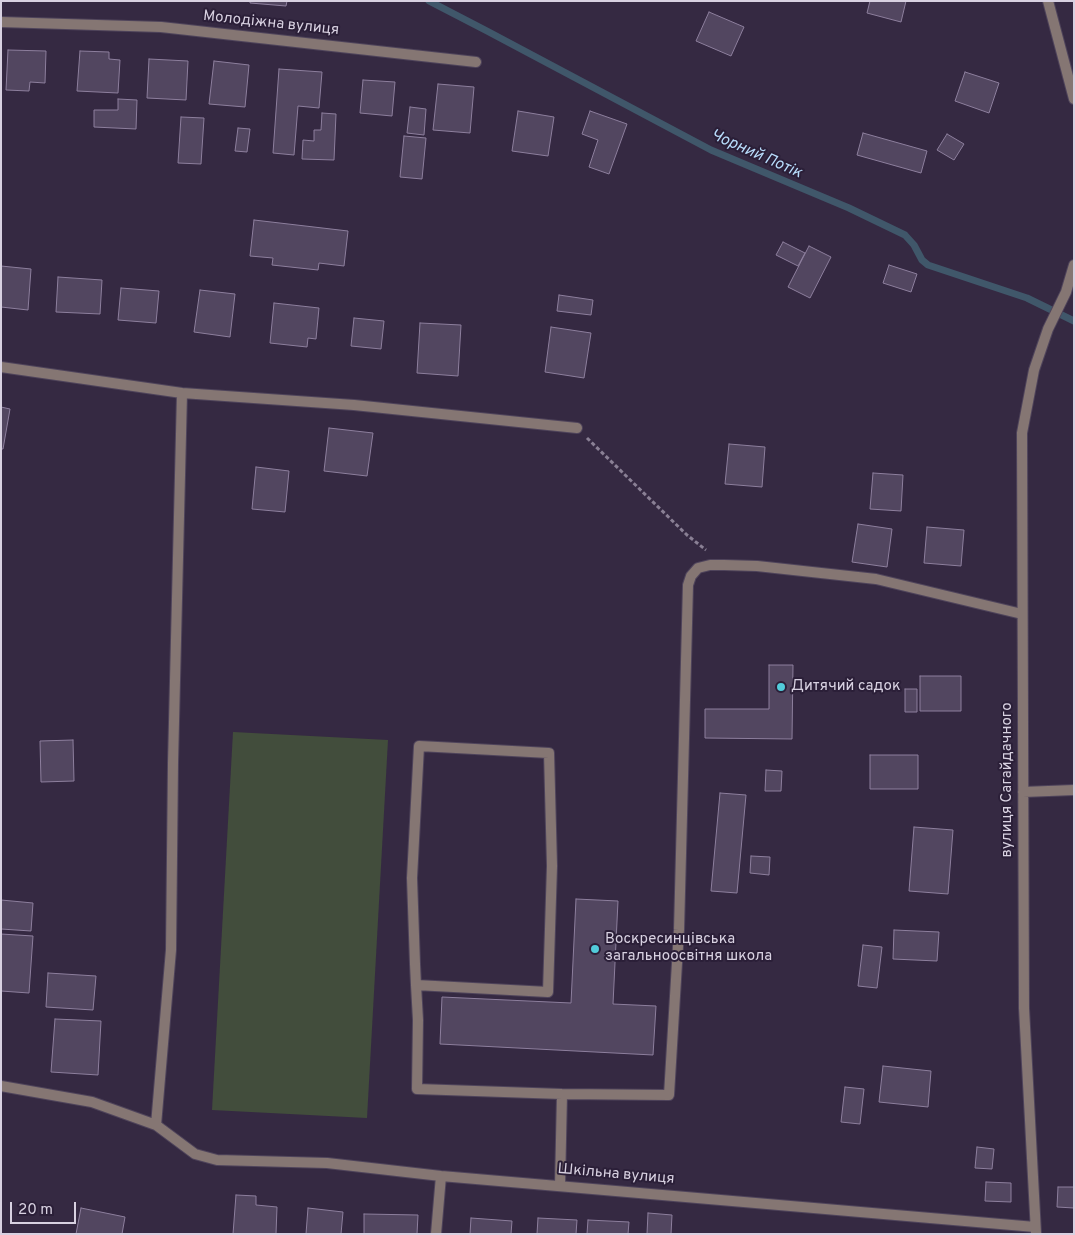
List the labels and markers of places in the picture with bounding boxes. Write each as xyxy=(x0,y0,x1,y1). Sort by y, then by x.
place label: Дитячий садок xyxy=(791,678,901,696)
marker: Дитячий садок xyxy=(775,681,787,693)
place label: Воскресинцівська загальноосвітня школа xyxy=(605,931,772,966)
marker: Воскресинцівська загальноосвітня школа xyxy=(589,943,601,955)

